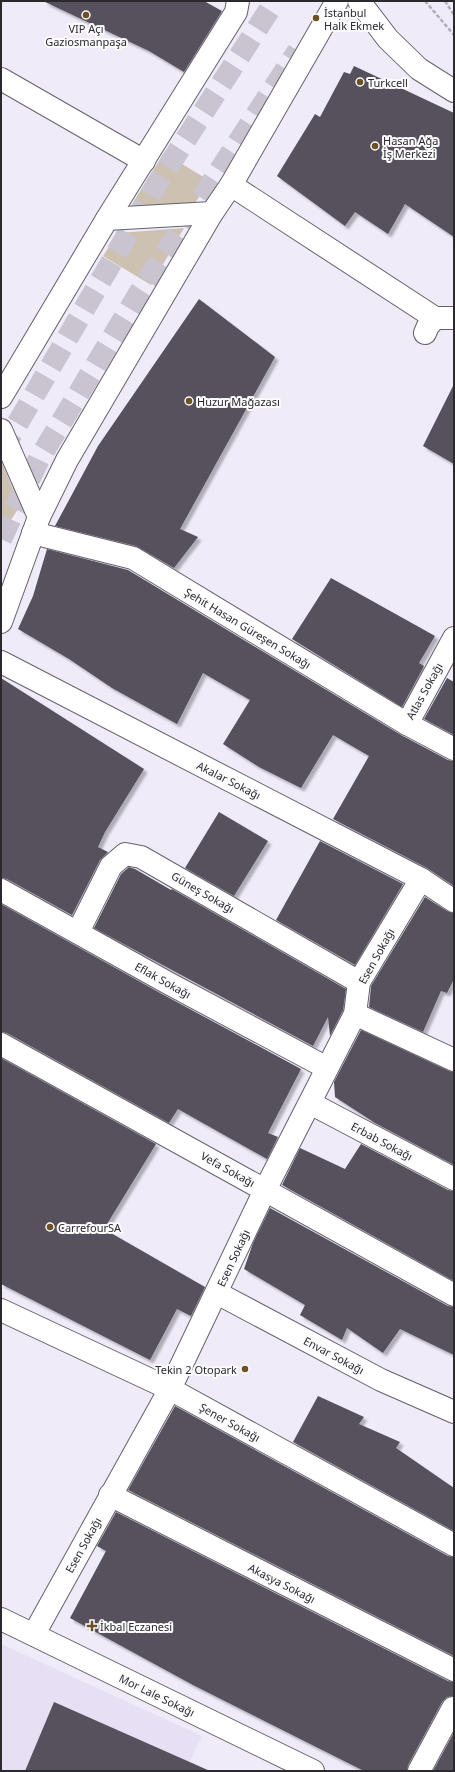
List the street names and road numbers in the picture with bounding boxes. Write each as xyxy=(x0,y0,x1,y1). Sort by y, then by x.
street label: Şehit Hasan Güreşen Sokağı xyxy=(182,584,314,672)
street label: Atlas Sokağı xyxy=(402,660,446,722)
street label: Akalar Sokağı xyxy=(194,757,264,803)
street label: Güneş Sokağı xyxy=(169,868,237,916)
street label: Esen Sokağı xyxy=(355,925,397,987)
street label: Eflak Sokağı xyxy=(132,958,194,1002)
street label: Erbab Sokağı xyxy=(349,1119,415,1163)
street label: Vefa Sokağı xyxy=(198,1148,258,1190)
street label: Esen Sokağı xyxy=(213,1227,253,1289)
street label: Envar Sokağı xyxy=(301,1333,367,1377)
street label: Şener Sokağı xyxy=(197,1399,263,1445)
street label: Esen Sokağı xyxy=(62,1514,104,1576)
street label: Akasya Sokağı xyxy=(246,1560,318,1606)
street label: Mor Lale Sokağı xyxy=(117,1670,197,1720)

